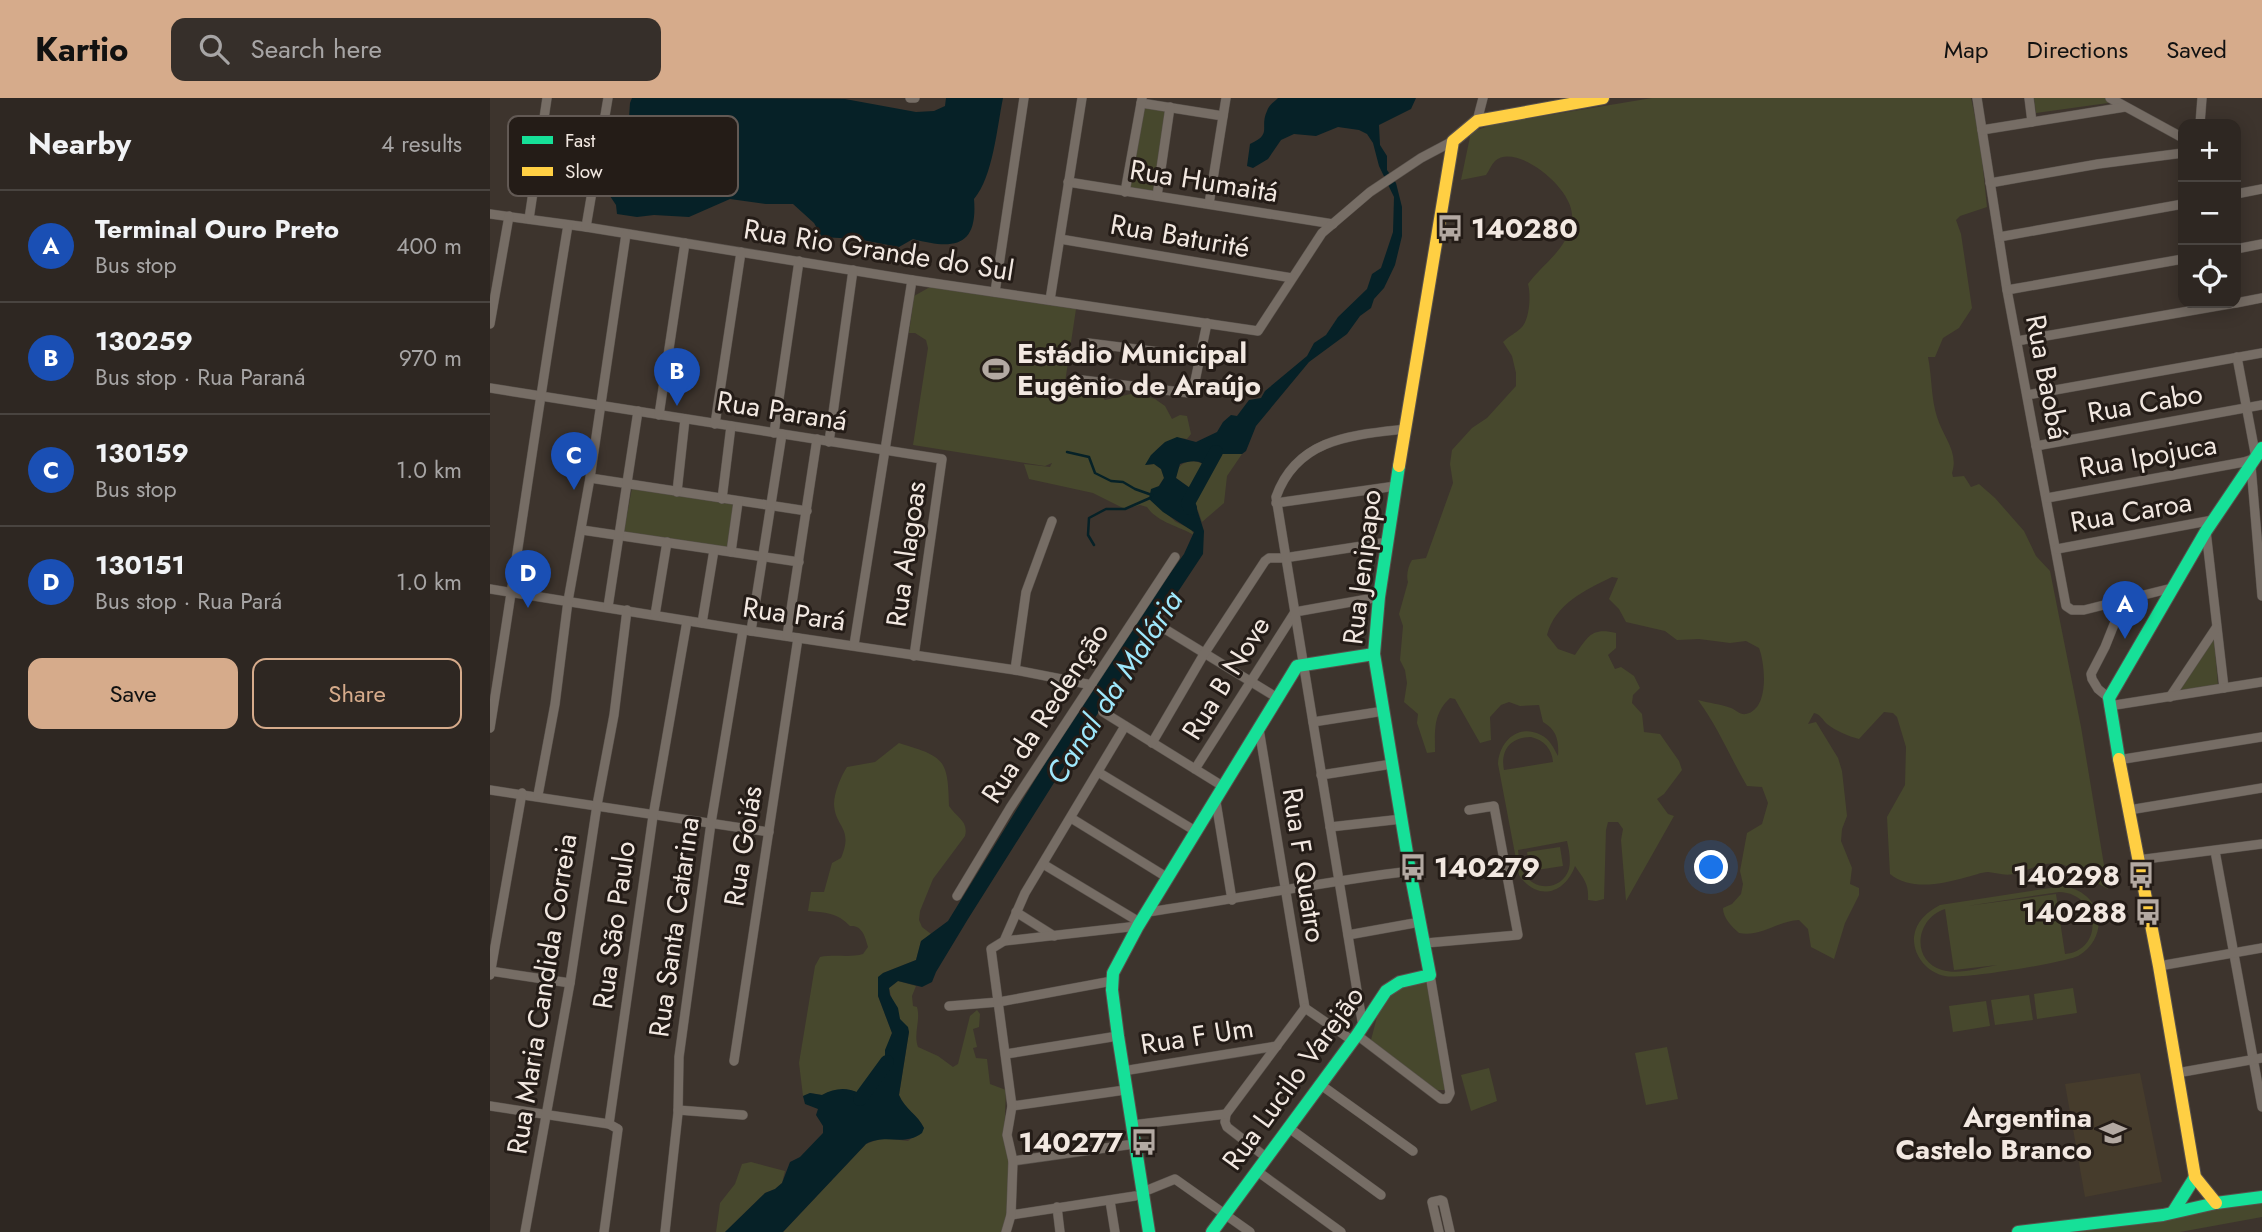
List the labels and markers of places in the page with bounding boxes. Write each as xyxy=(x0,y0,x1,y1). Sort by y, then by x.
place label: 140280 xyxy=(1471,208,1578,249)
bus stop icon: 140280 xyxy=(1435,213,1465,243)
place label: Estádio Municipal Eugênio de Araújo xyxy=(1017,333,1261,406)
pin: B xyxy=(654,348,700,406)
sports icon: Estádio Municipal Eugênio de Araújo xyxy=(981,354,1011,384)
pin: C xyxy=(551,432,597,490)
pin: D xyxy=(505,550,551,608)
pin: A xyxy=(2102,581,2148,639)
place label: 140279 xyxy=(1434,847,1540,888)
bus stop icon: 140279 xyxy=(1398,852,1428,882)
place label: 140298 xyxy=(2013,855,2120,896)
bus stop icon: 140298 xyxy=(2126,860,2156,890)
place label: 140288 xyxy=(2021,892,2127,933)
bus stop icon: 140288 xyxy=(2133,897,2163,927)
place label: Argentina Castelo Branco xyxy=(1895,1097,2092,1170)
school or university icon: Argentina Castelo Branco xyxy=(2098,1118,2128,1148)
place label: 140277 xyxy=(1019,1122,1123,1163)
bus stop icon: 140277 xyxy=(1129,1127,1159,1157)

